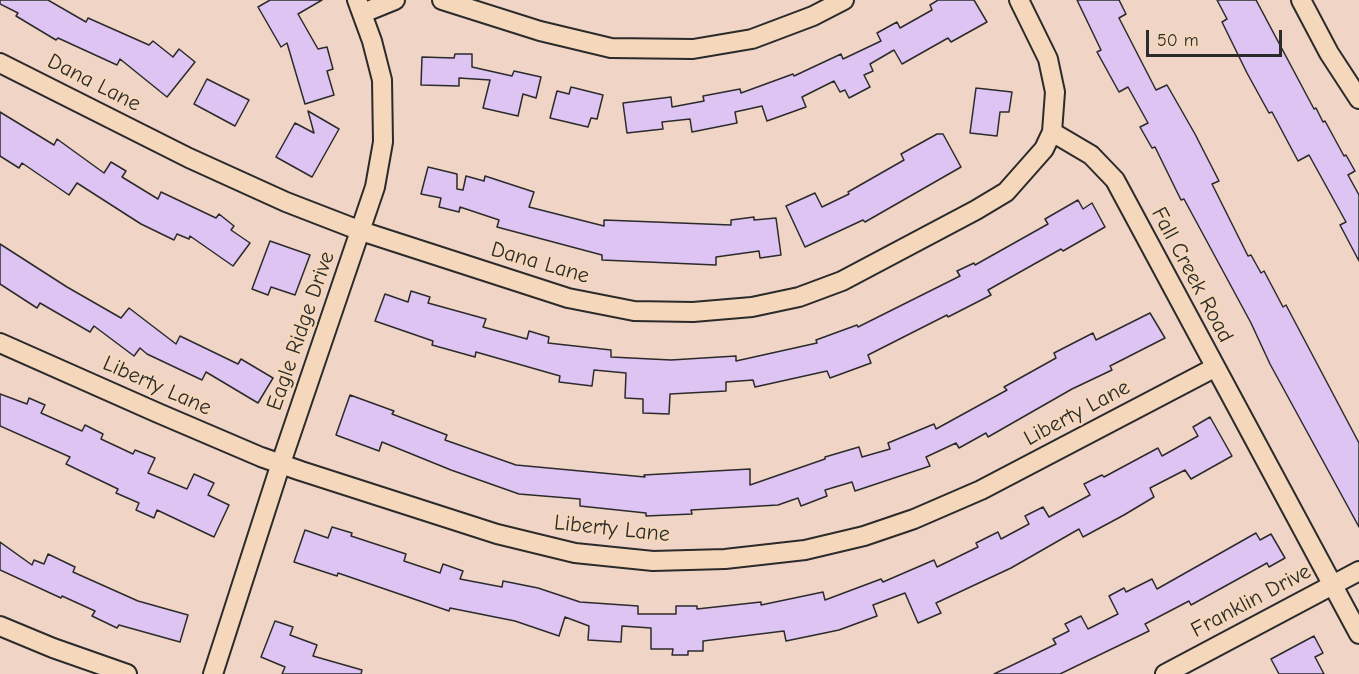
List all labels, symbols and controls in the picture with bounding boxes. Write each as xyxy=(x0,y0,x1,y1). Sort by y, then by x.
scale bar xyxy=(1149,18,1286,56)
text: 50 m xyxy=(1157,30,1199,51)
street label: Dana Lane xyxy=(43,48,145,118)
street label: Fall Creek Road xyxy=(1145,203,1239,347)
street label: Dana Lane xyxy=(488,236,592,290)
street label: Eagle Ridge Drive xyxy=(261,248,341,414)
street label: Liberty Lane xyxy=(99,350,215,422)
street label: Liberty Lane xyxy=(1020,374,1134,452)
street label: Liberty Lane xyxy=(553,510,671,548)
street label: Franklin Drive xyxy=(1187,558,1315,644)

